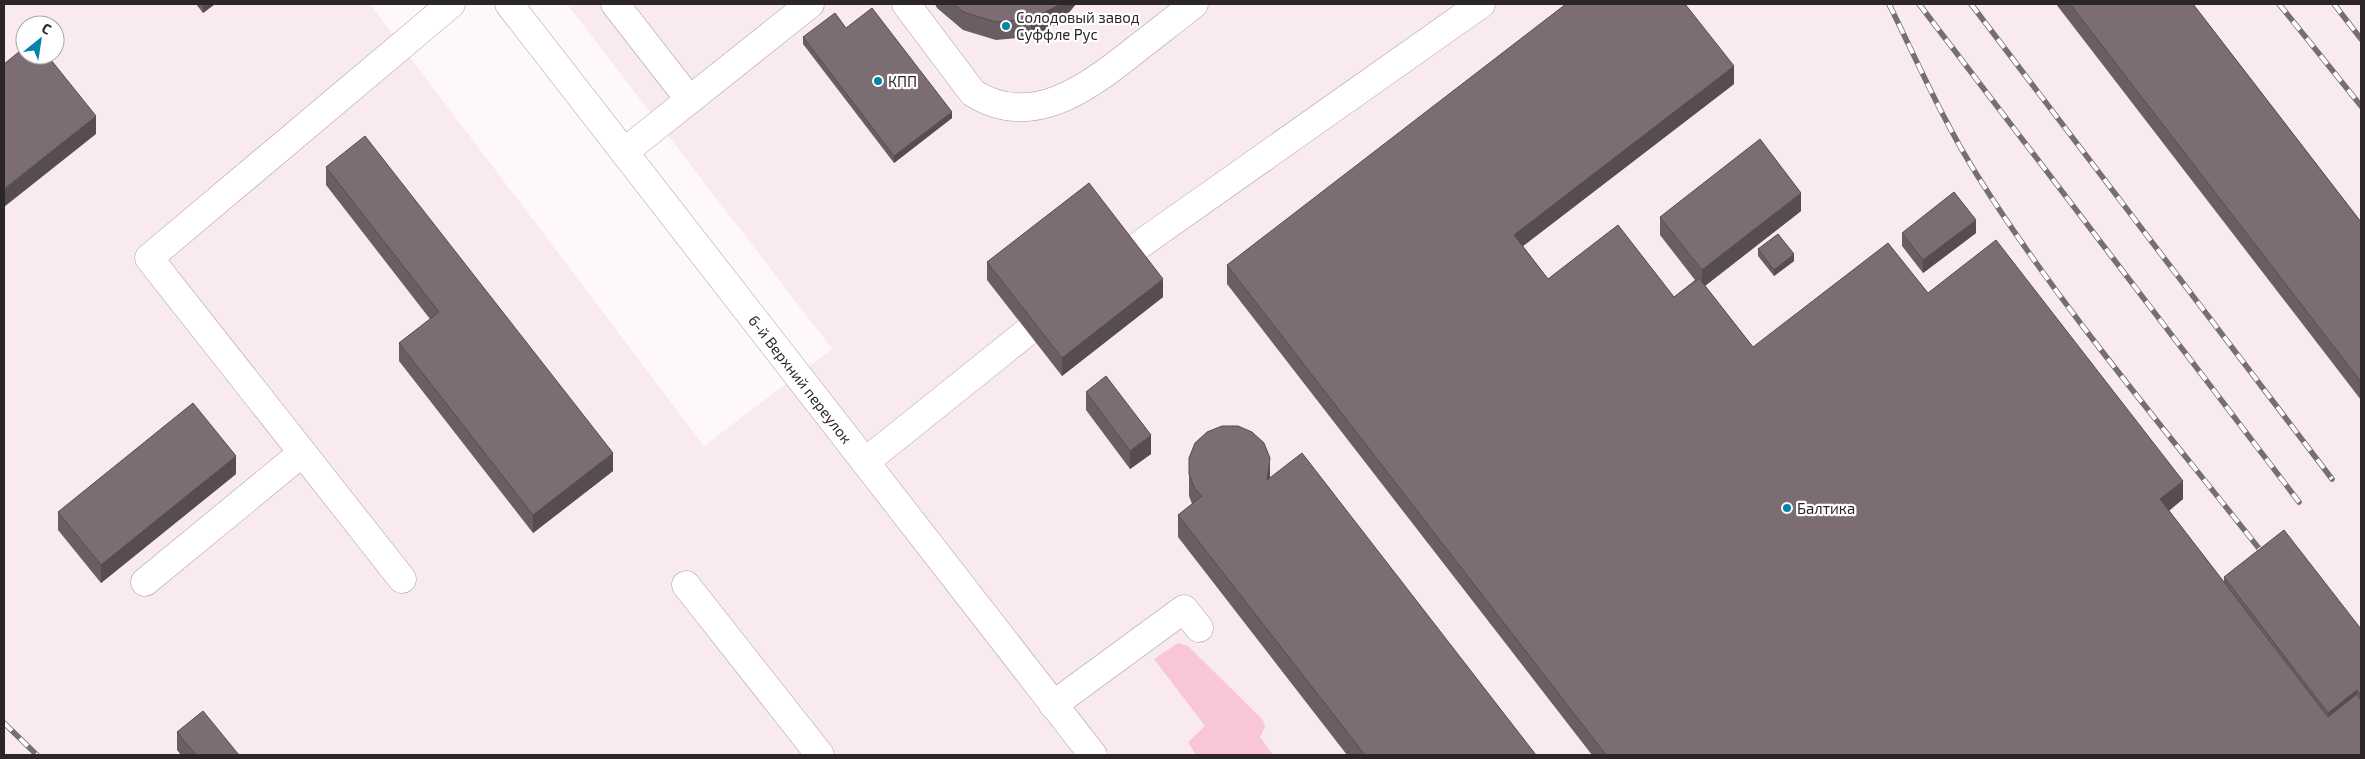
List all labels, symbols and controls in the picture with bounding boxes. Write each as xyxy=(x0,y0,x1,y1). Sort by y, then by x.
place label: Солодовый завод Суффле Рус xyxy=(1016,8,1140,44)
north arrow xyxy=(15,15,65,65)
text: С xyxy=(39,19,55,38)
marker: Солодовый завод Суффле Рус xyxy=(1000,20,1012,32)
place label: КПП xyxy=(888,72,917,90)
marker: КПП xyxy=(872,75,884,87)
street label: 6-й Верхний переулок xyxy=(745,311,856,447)
place label: Балтика xyxy=(1797,499,1855,517)
marker: Балтика xyxy=(1781,502,1793,514)

